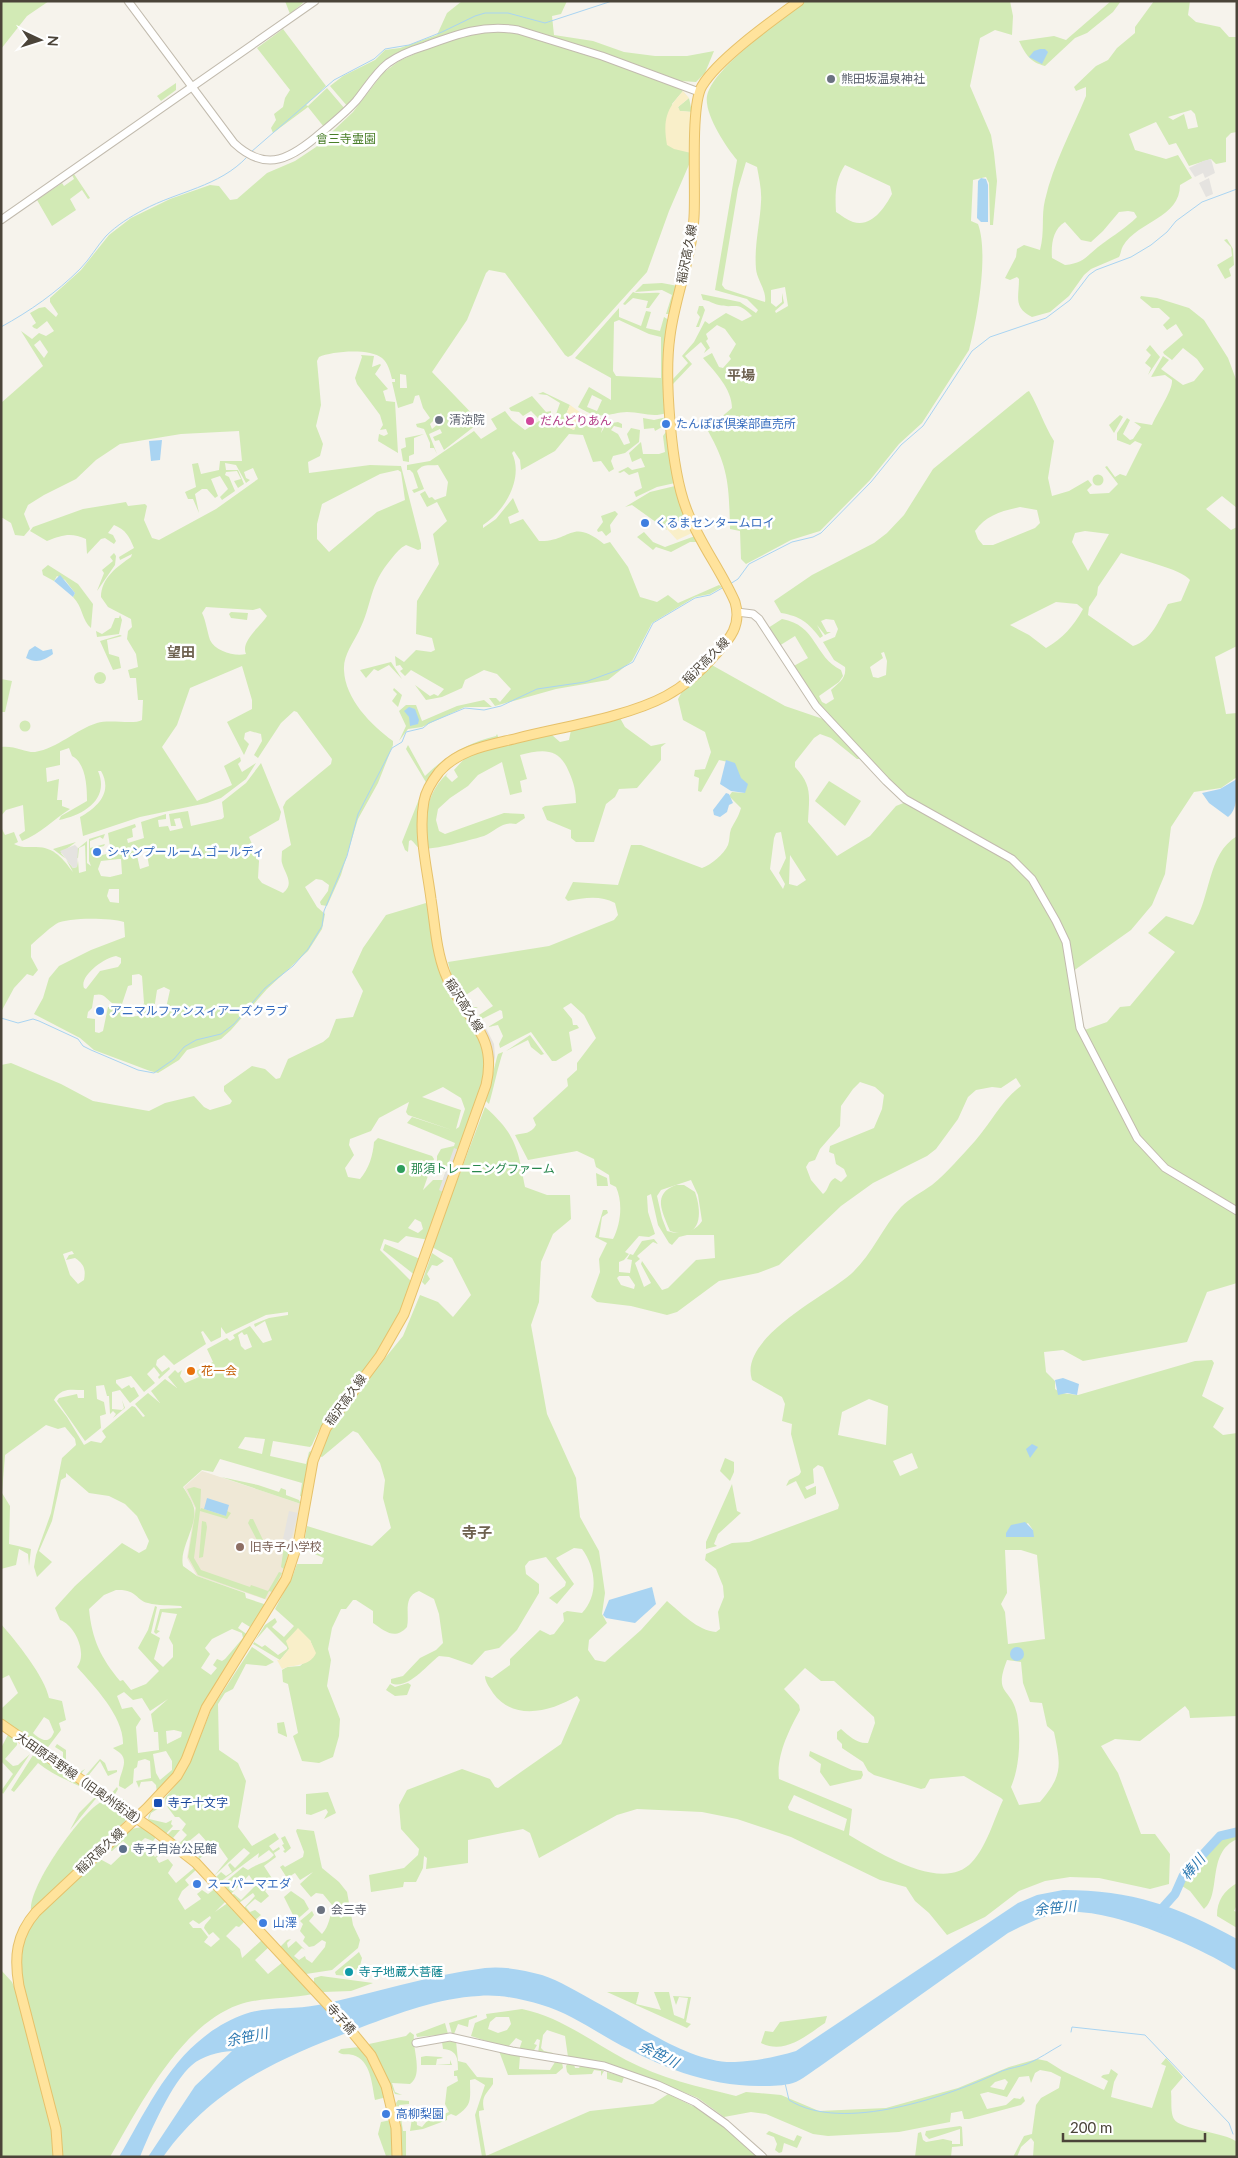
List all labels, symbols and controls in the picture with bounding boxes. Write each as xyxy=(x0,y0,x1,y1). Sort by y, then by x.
north arrow xyxy=(15,15,65,65)
text: N xyxy=(45,35,62,47)
place label: 熊田坂温泉神社 xyxy=(841,71,925,86)
marker: 熊田坂温泉神社 xyxy=(825,73,837,85)
park label: 會三寺霊園 xyxy=(316,131,376,146)
street label: 稲沢高久線 xyxy=(673,223,700,285)
district label: 平場 xyxy=(727,366,755,383)
place label: 清涼院 xyxy=(449,412,485,427)
place label: だんどりあん xyxy=(540,413,612,428)
marker: 清涼院 xyxy=(433,414,445,426)
marker: だんどりあん xyxy=(524,415,536,427)
place label: たんぽぽ倶楽部直売所 xyxy=(676,416,796,431)
marker: たんぽぽ倶楽部直売所 xyxy=(660,418,672,430)
place label: くるまセンタームロイ xyxy=(655,515,774,530)
marker: くるまセンタームロイ xyxy=(639,517,651,529)
street label: 稲沢高久線 xyxy=(679,634,732,687)
district label: 望田 xyxy=(167,643,195,660)
place label: シャンプールーム ゴールディ xyxy=(107,844,265,859)
marker: シャンプールーム ゴールディ xyxy=(91,846,103,858)
street label: 稲沢高久線 xyxy=(442,975,487,1034)
place label: アニマルファンスィアーズクラブ xyxy=(110,1003,288,1018)
marker: アニマルファンスィアーズクラブ xyxy=(94,1005,106,1017)
place label: 那須トレーニングファーム xyxy=(411,1161,555,1176)
marker: 那須トレーニングファーム xyxy=(395,1163,407,1175)
place label: 花一会 xyxy=(201,1363,237,1378)
marker: 花一会 xyxy=(185,1365,197,1377)
street label: 稲沢高久線 xyxy=(322,1371,369,1428)
district label: 寺子 xyxy=(462,1523,492,1541)
place label: 旧寺子小学校 xyxy=(250,1539,322,1554)
marker: 旧寺子小学校 xyxy=(234,1541,246,1553)
street label: 大田原芦野線（旧奥州街道） xyxy=(13,1729,149,1830)
place label: 寺子十文字 xyxy=(168,1795,228,1810)
marker: 寺子十文字 xyxy=(152,1797,164,1809)
street label: 稲沢高久線 xyxy=(73,1825,127,1877)
place label: 寺子自治公民館 xyxy=(133,1841,217,1856)
marker: 寺子自治公民館 xyxy=(117,1843,129,1855)
water label: 棒川 xyxy=(1177,1849,1209,1883)
place label: スーパーマエダ xyxy=(207,1876,291,1891)
marker: スーパーマエダ xyxy=(191,1878,203,1890)
water label: 余笹川 xyxy=(1033,1897,1079,1918)
place label: 会三寺 xyxy=(331,1902,367,1917)
marker: 会三寺 xyxy=(315,1904,327,1916)
place label: 山澤 xyxy=(273,1915,297,1930)
marker: 山澤 xyxy=(257,1917,269,1929)
place label: 寺子地蔵大菩薩 xyxy=(359,1964,443,1979)
marker: 寺子地蔵大菩薩 xyxy=(343,1966,355,1978)
street label: 寺子橋 xyxy=(324,2000,359,2037)
water label: 余笹川 xyxy=(225,2024,271,2049)
water label: 余笹川 xyxy=(637,2036,684,2072)
place label: 高柳梨園 xyxy=(396,2106,444,2121)
marker: 高柳梨園 xyxy=(380,2108,392,2120)
scale bar xyxy=(1063,2110,1206,2142)
text: 200 m xyxy=(1070,2118,1112,2136)

